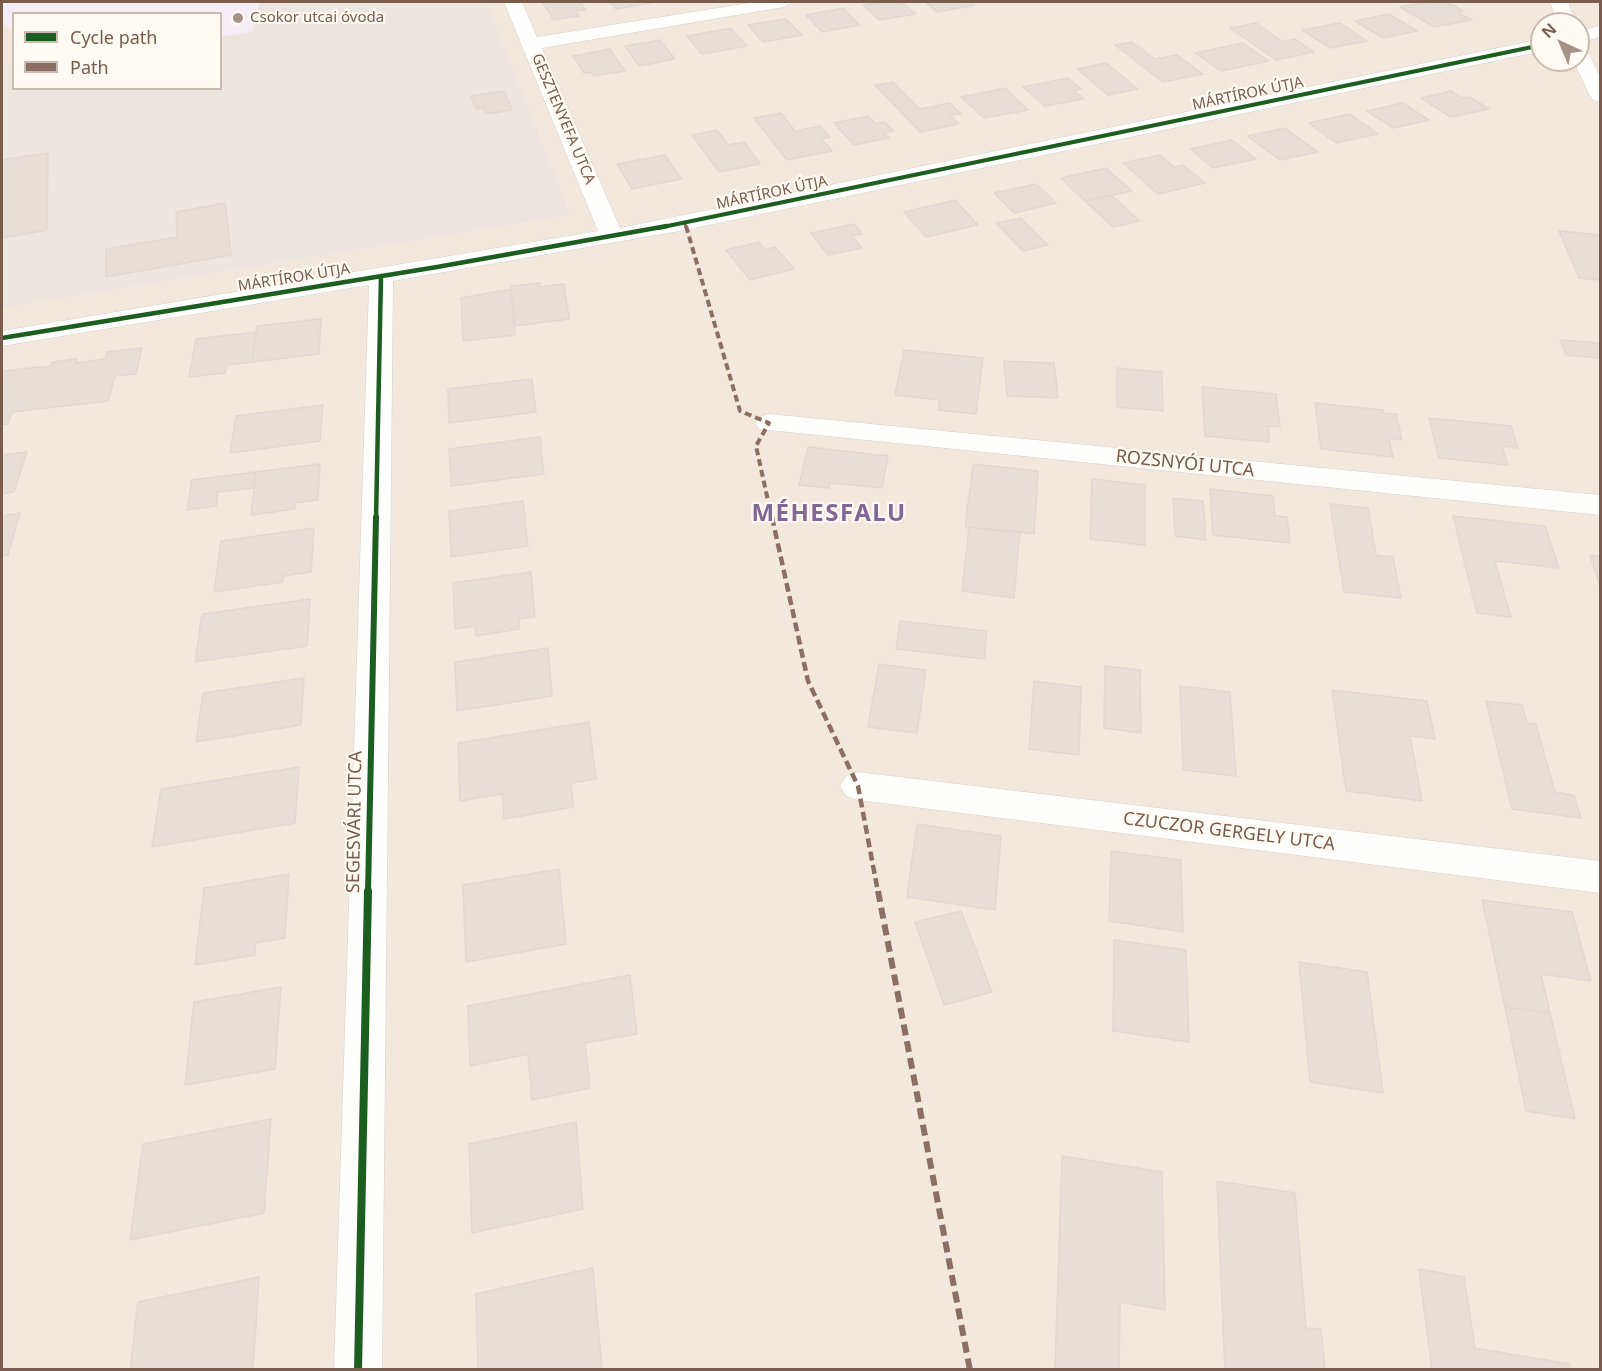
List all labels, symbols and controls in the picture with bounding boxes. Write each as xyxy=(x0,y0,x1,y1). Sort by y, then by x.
place label: Csokor utcai óvoda xyxy=(250,9,384,27)
marker: Csokor utcai óvoda xyxy=(231,11,245,25)
legend xyxy=(12,12,222,90)
north arrow xyxy=(1530,12,1590,72)
text: N xyxy=(1537,18,1561,43)
text: Cycle path xyxy=(70,25,157,49)
street label: GESZTENYEFA UTCA xyxy=(527,51,599,187)
text: Path xyxy=(70,55,109,79)
street label: MÁRTÍROK ÚTJA xyxy=(1191,73,1305,115)
street label: MÁRTÍROK ÚTJA xyxy=(715,172,829,214)
street label: MÁRTÍROK ÚTJA xyxy=(237,260,351,296)
street label: ROZSNYÓI UTCA xyxy=(1115,446,1255,482)
district label: MÉHESFALU xyxy=(751,500,907,528)
street label: SEGESVÁRI UTCA xyxy=(343,751,367,893)
street label: CZUCZOR GERGELY UTCA xyxy=(1122,808,1336,856)

